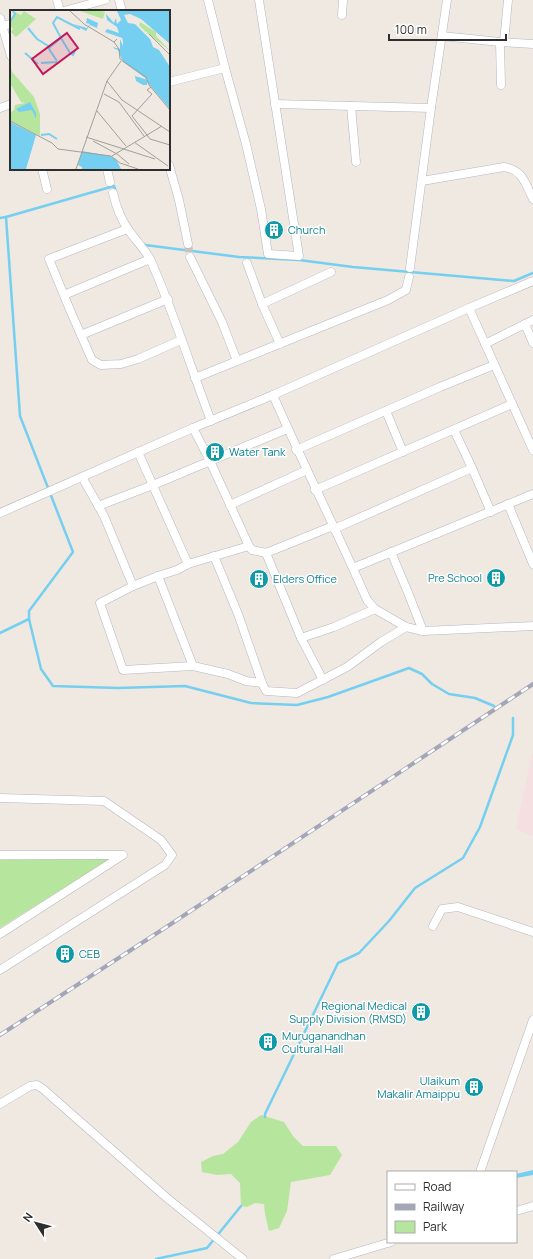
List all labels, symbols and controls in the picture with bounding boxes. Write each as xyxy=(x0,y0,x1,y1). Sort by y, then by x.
inset map xyxy=(10,10,170,170)
scale bar xyxy=(389,16,506,42)
text: 100 m xyxy=(395,21,427,38)
building icon: Church xyxy=(263,219,285,241)
place label: Church xyxy=(288,222,325,237)
building icon: Water Tank xyxy=(204,441,226,463)
place label: Water Tank xyxy=(229,444,286,459)
building icon: Pre School xyxy=(485,567,507,589)
building icon: Elders Office xyxy=(248,568,270,590)
place label: Pre School xyxy=(428,570,482,585)
place label: Elders Office xyxy=(273,571,337,586)
building icon: CEB xyxy=(54,943,76,965)
place label: CEB xyxy=(79,946,100,961)
place label: Regional Medical Supply Division (RMSD) xyxy=(289,998,407,1026)
building icon: Regional Medical Supply Division (RMSD) xyxy=(410,1001,432,1023)
place label: Muruganandhan Cultural Hall xyxy=(282,1028,366,1056)
building icon: Muruganandhan Cultural Hall xyxy=(257,1031,279,1053)
place label: Ulaikum Makalir Amaippu xyxy=(377,1073,460,1101)
building icon: Ulaikum Makalir Amaippu xyxy=(463,1076,485,1098)
legend xyxy=(387,1171,517,1243)
text: Road xyxy=(423,1178,451,1195)
text: Railway xyxy=(423,1198,465,1215)
north arrow xyxy=(16,1203,56,1243)
text: N xyxy=(19,1209,36,1224)
text: Park xyxy=(423,1218,448,1235)

